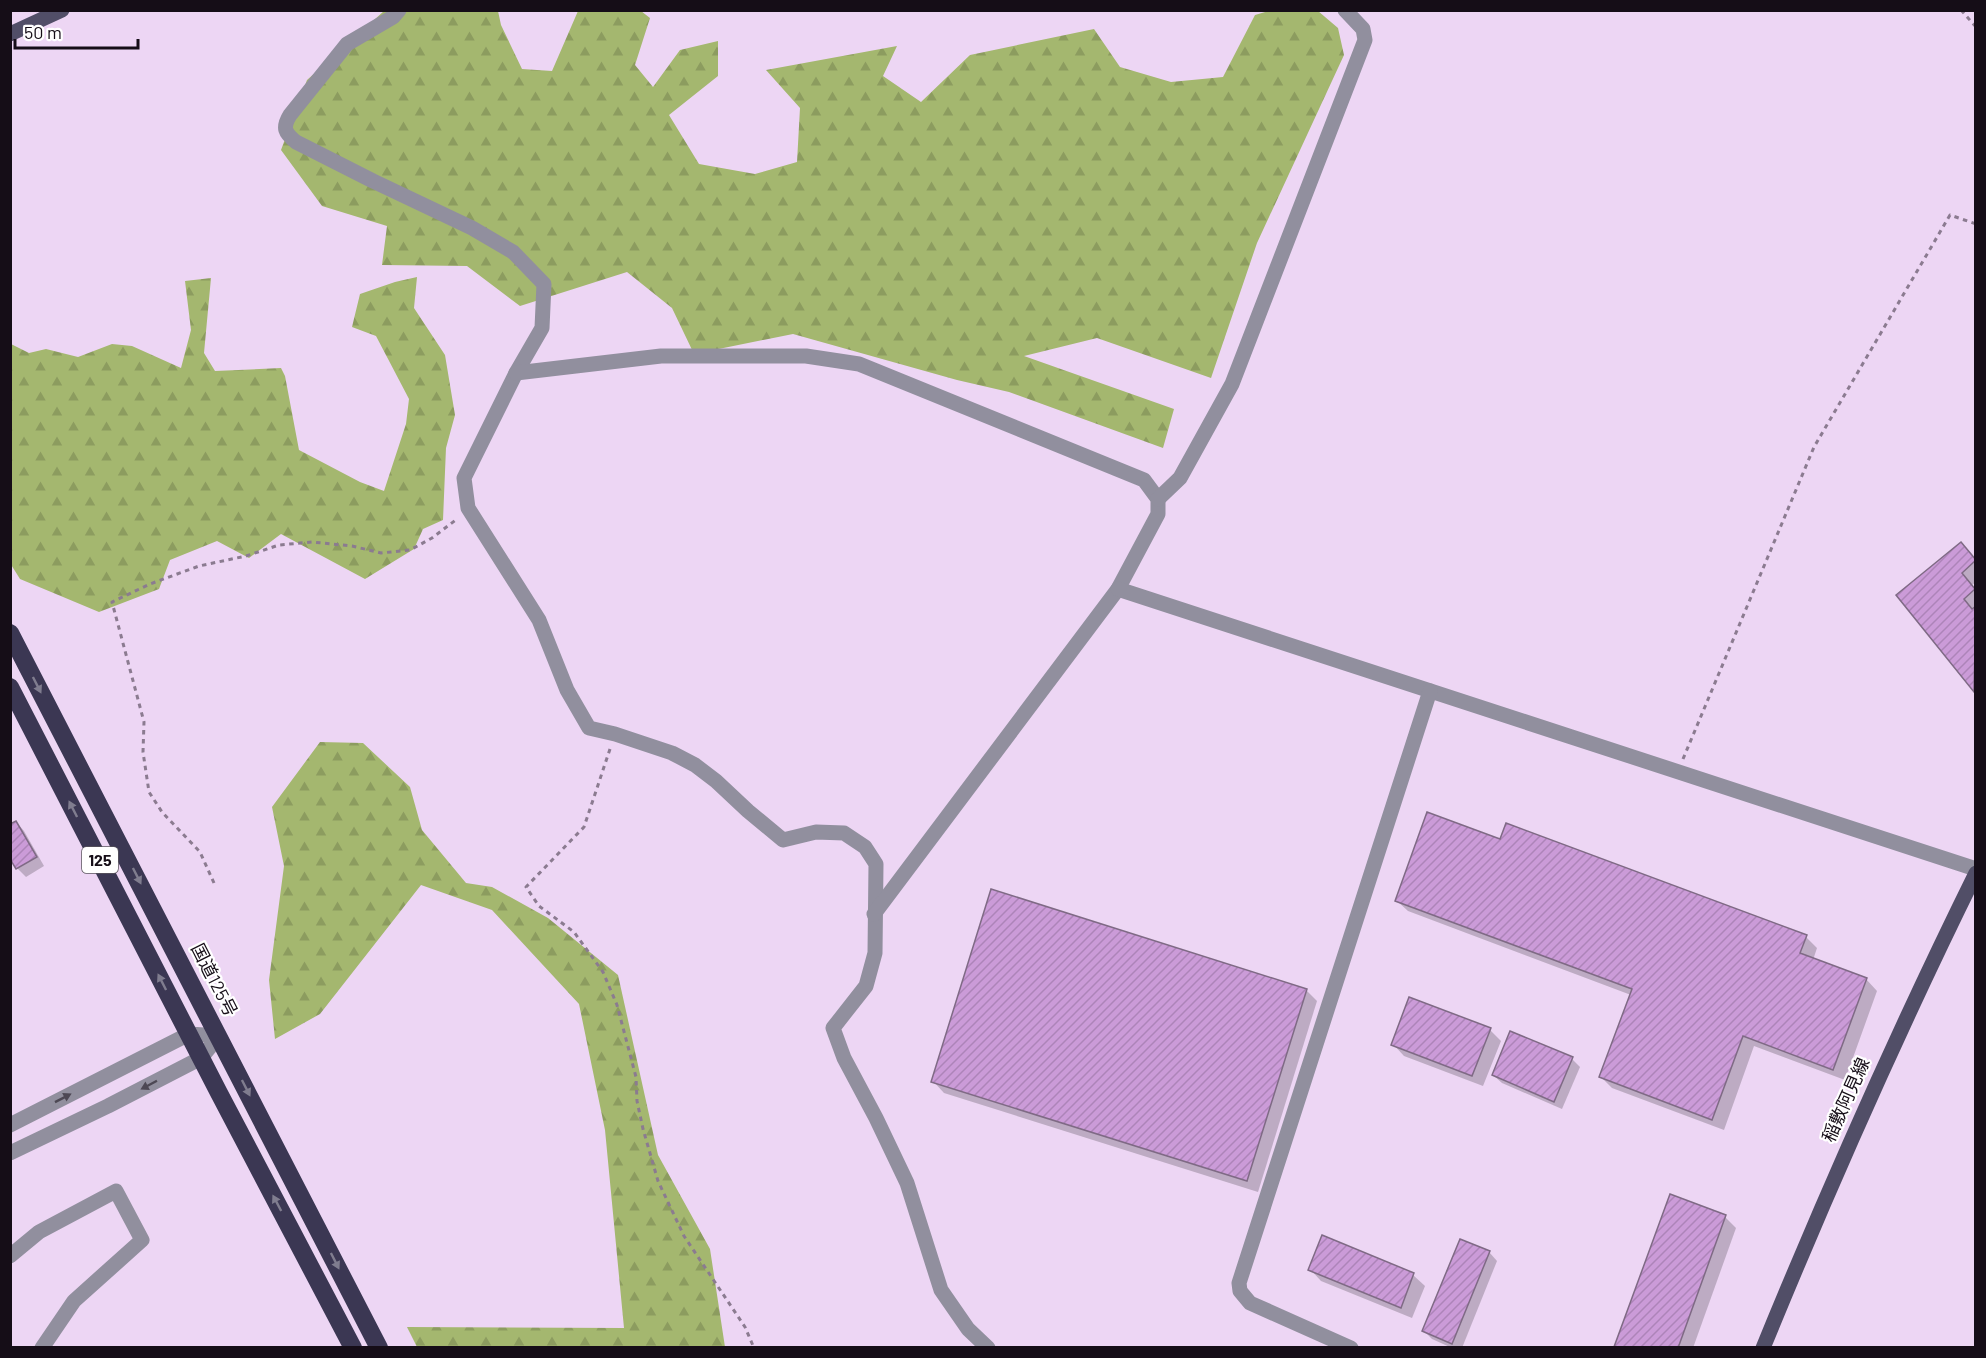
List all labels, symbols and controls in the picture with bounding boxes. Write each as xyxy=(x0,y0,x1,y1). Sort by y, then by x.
scale bar xyxy=(15,12,138,50)
text: 50 m xyxy=(24,21,62,43)
one-way arrow xyxy=(33,676,42,693)
one-way arrow xyxy=(68,800,78,817)
road number: 125 xyxy=(82,847,118,873)
one-way arrow xyxy=(132,868,142,885)
street label: 国道125号 xyxy=(187,939,243,1020)
one-way arrow xyxy=(157,974,167,991)
street label: 稲敷阿見線 xyxy=(1817,1054,1873,1145)
one-way arrow xyxy=(241,1079,251,1096)
one-way arrow xyxy=(140,1080,157,1090)
one-way arrow xyxy=(54,1094,71,1103)
one-way arrow xyxy=(272,1194,282,1211)
one-way arrow xyxy=(330,1253,339,1270)

